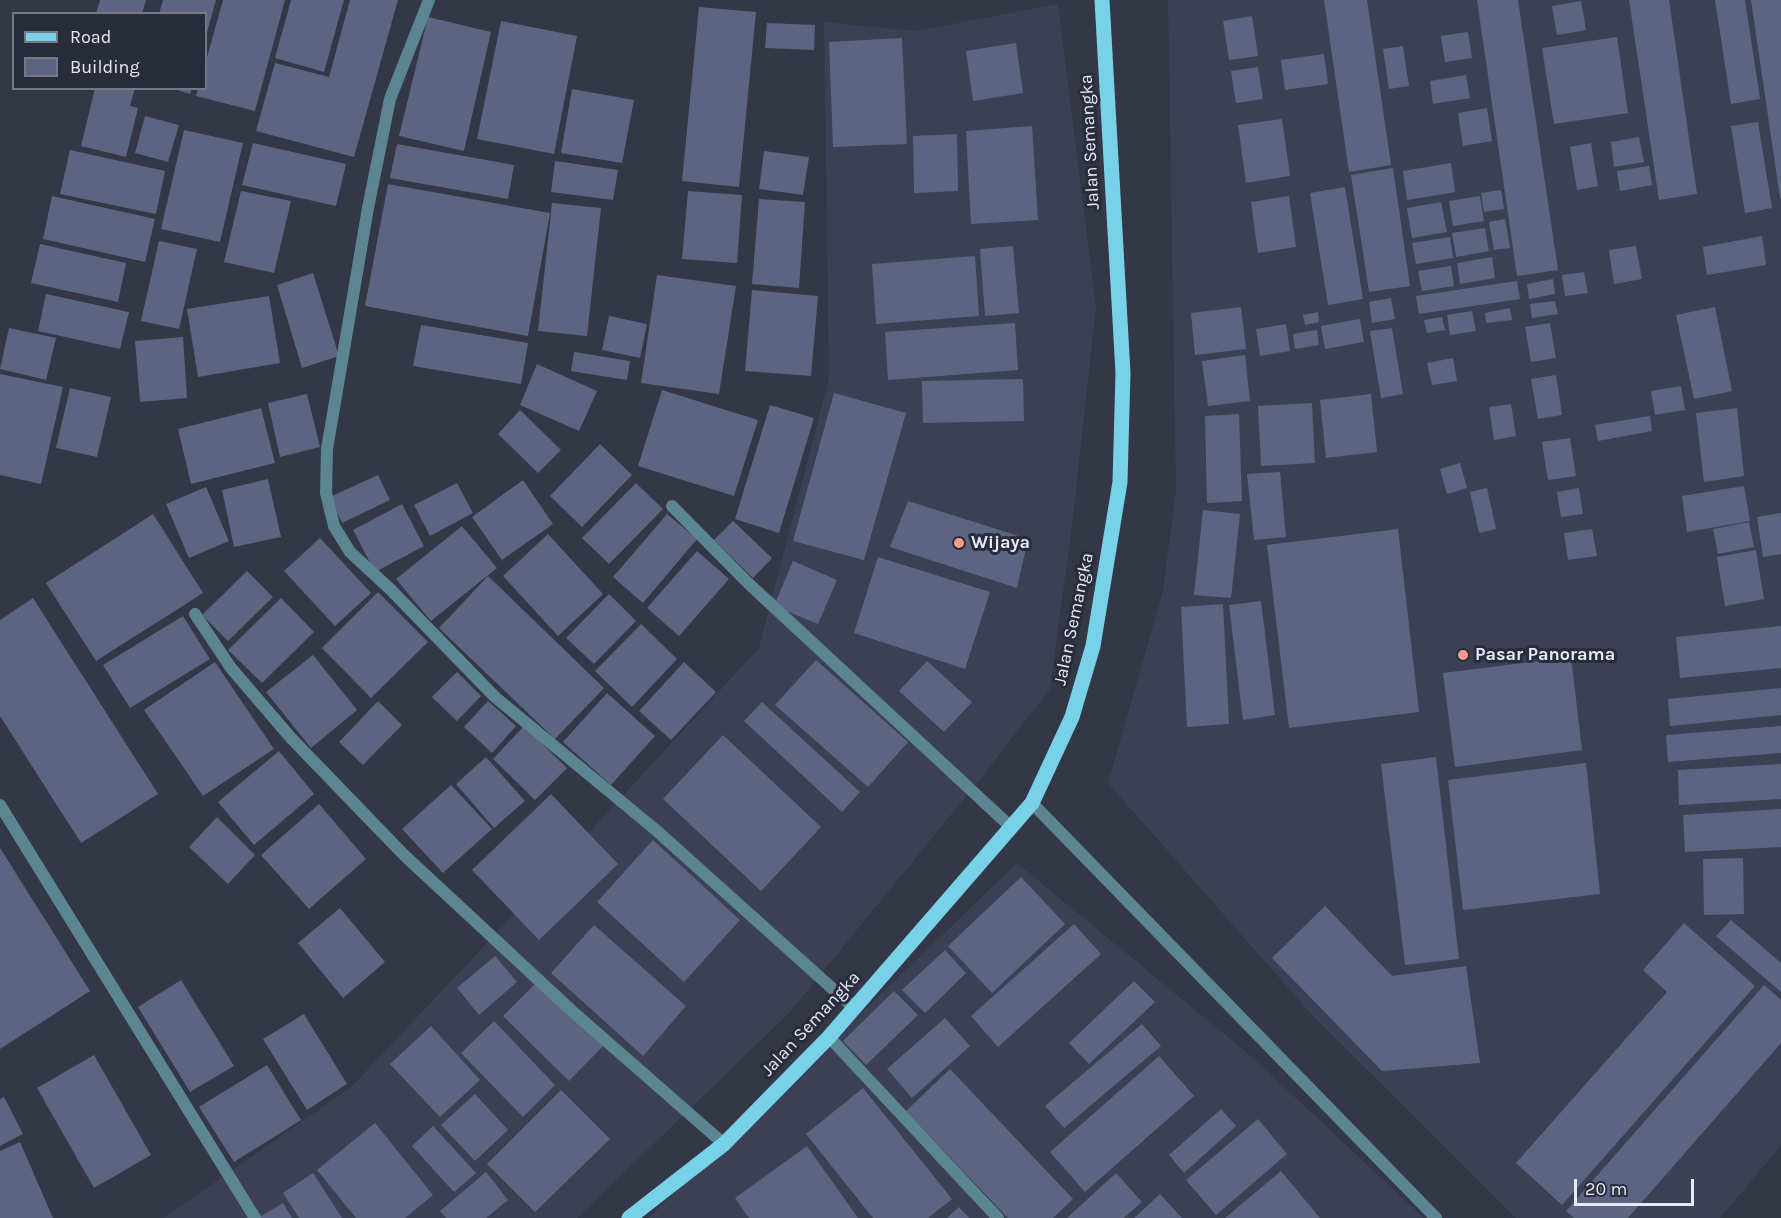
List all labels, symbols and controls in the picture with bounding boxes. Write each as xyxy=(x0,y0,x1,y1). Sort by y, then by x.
legend xyxy=(12,12,207,90)
text: Road xyxy=(70,26,111,48)
text: Building xyxy=(70,56,140,78)
street label: Jalan Semangka xyxy=(1076,74,1104,210)
place label: Wijaya xyxy=(971,532,1030,554)
marker: Wijaya xyxy=(952,536,966,550)
street label: Jalan Semangka xyxy=(1049,551,1099,687)
place label: Pasar Panorama xyxy=(1475,644,1615,666)
marker: Pasar Panorama xyxy=(1456,648,1470,662)
street label: Jalan Semangka xyxy=(757,967,865,1081)
scale bar xyxy=(1577,1167,1697,1205)
text: 20 m xyxy=(1585,1178,1627,1200)

